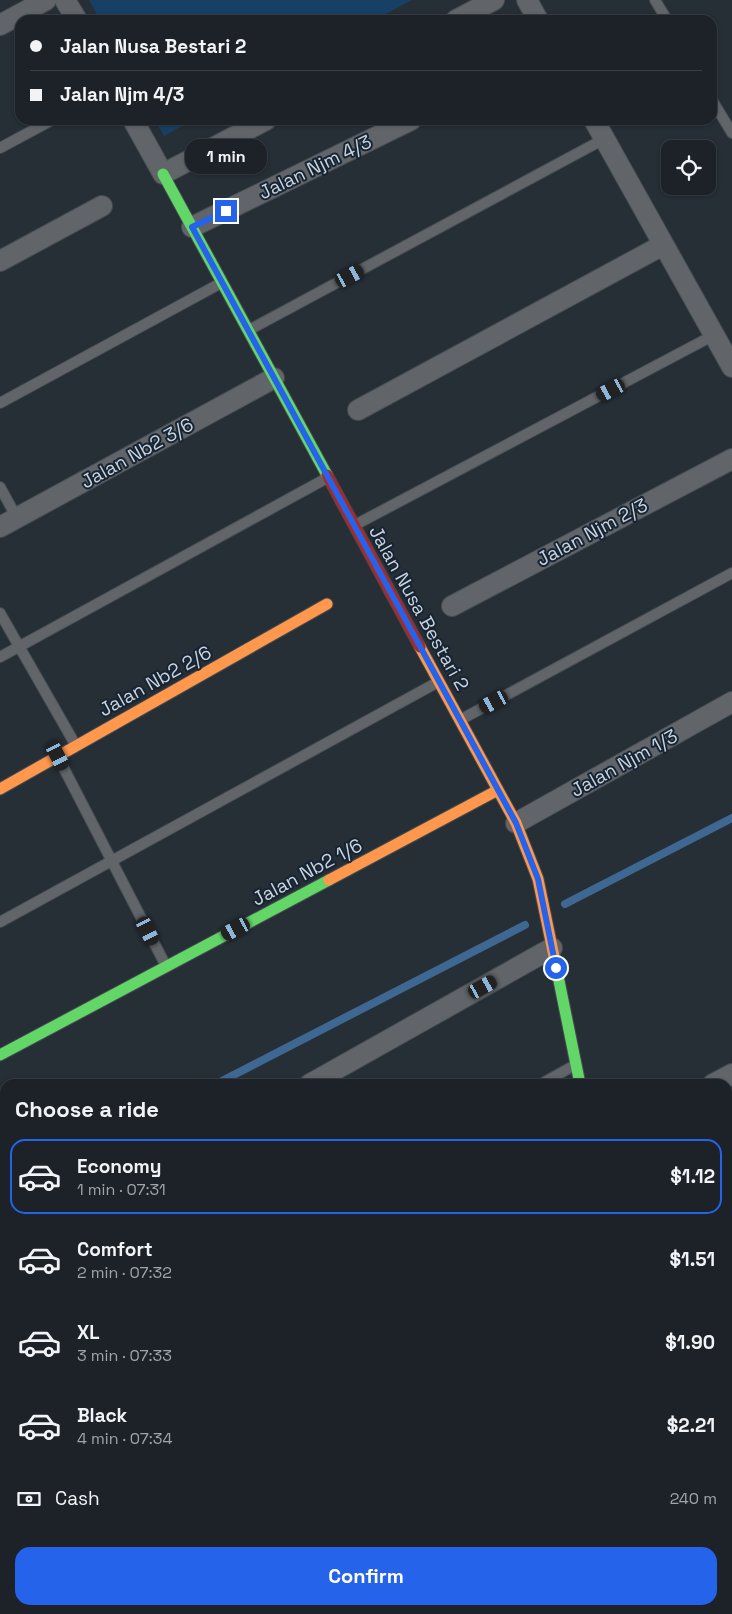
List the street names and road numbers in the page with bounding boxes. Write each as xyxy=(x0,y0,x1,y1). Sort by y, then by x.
street label: Jalan Njm 4/3 xyxy=(254,129,376,205)
street label: Jalan Nb2 3/6 xyxy=(76,412,198,494)
street label: Jalan Njm 2/3 xyxy=(532,492,652,572)
street label: Jalan Nusa Bestari 2 xyxy=(363,521,475,695)
street label: Jalan Nb2 2/6 xyxy=(94,640,216,722)
street label: Jalan Njm 1/3 xyxy=(566,723,682,803)
street label: Jalan Nb2 1/6 xyxy=(247,832,367,912)

